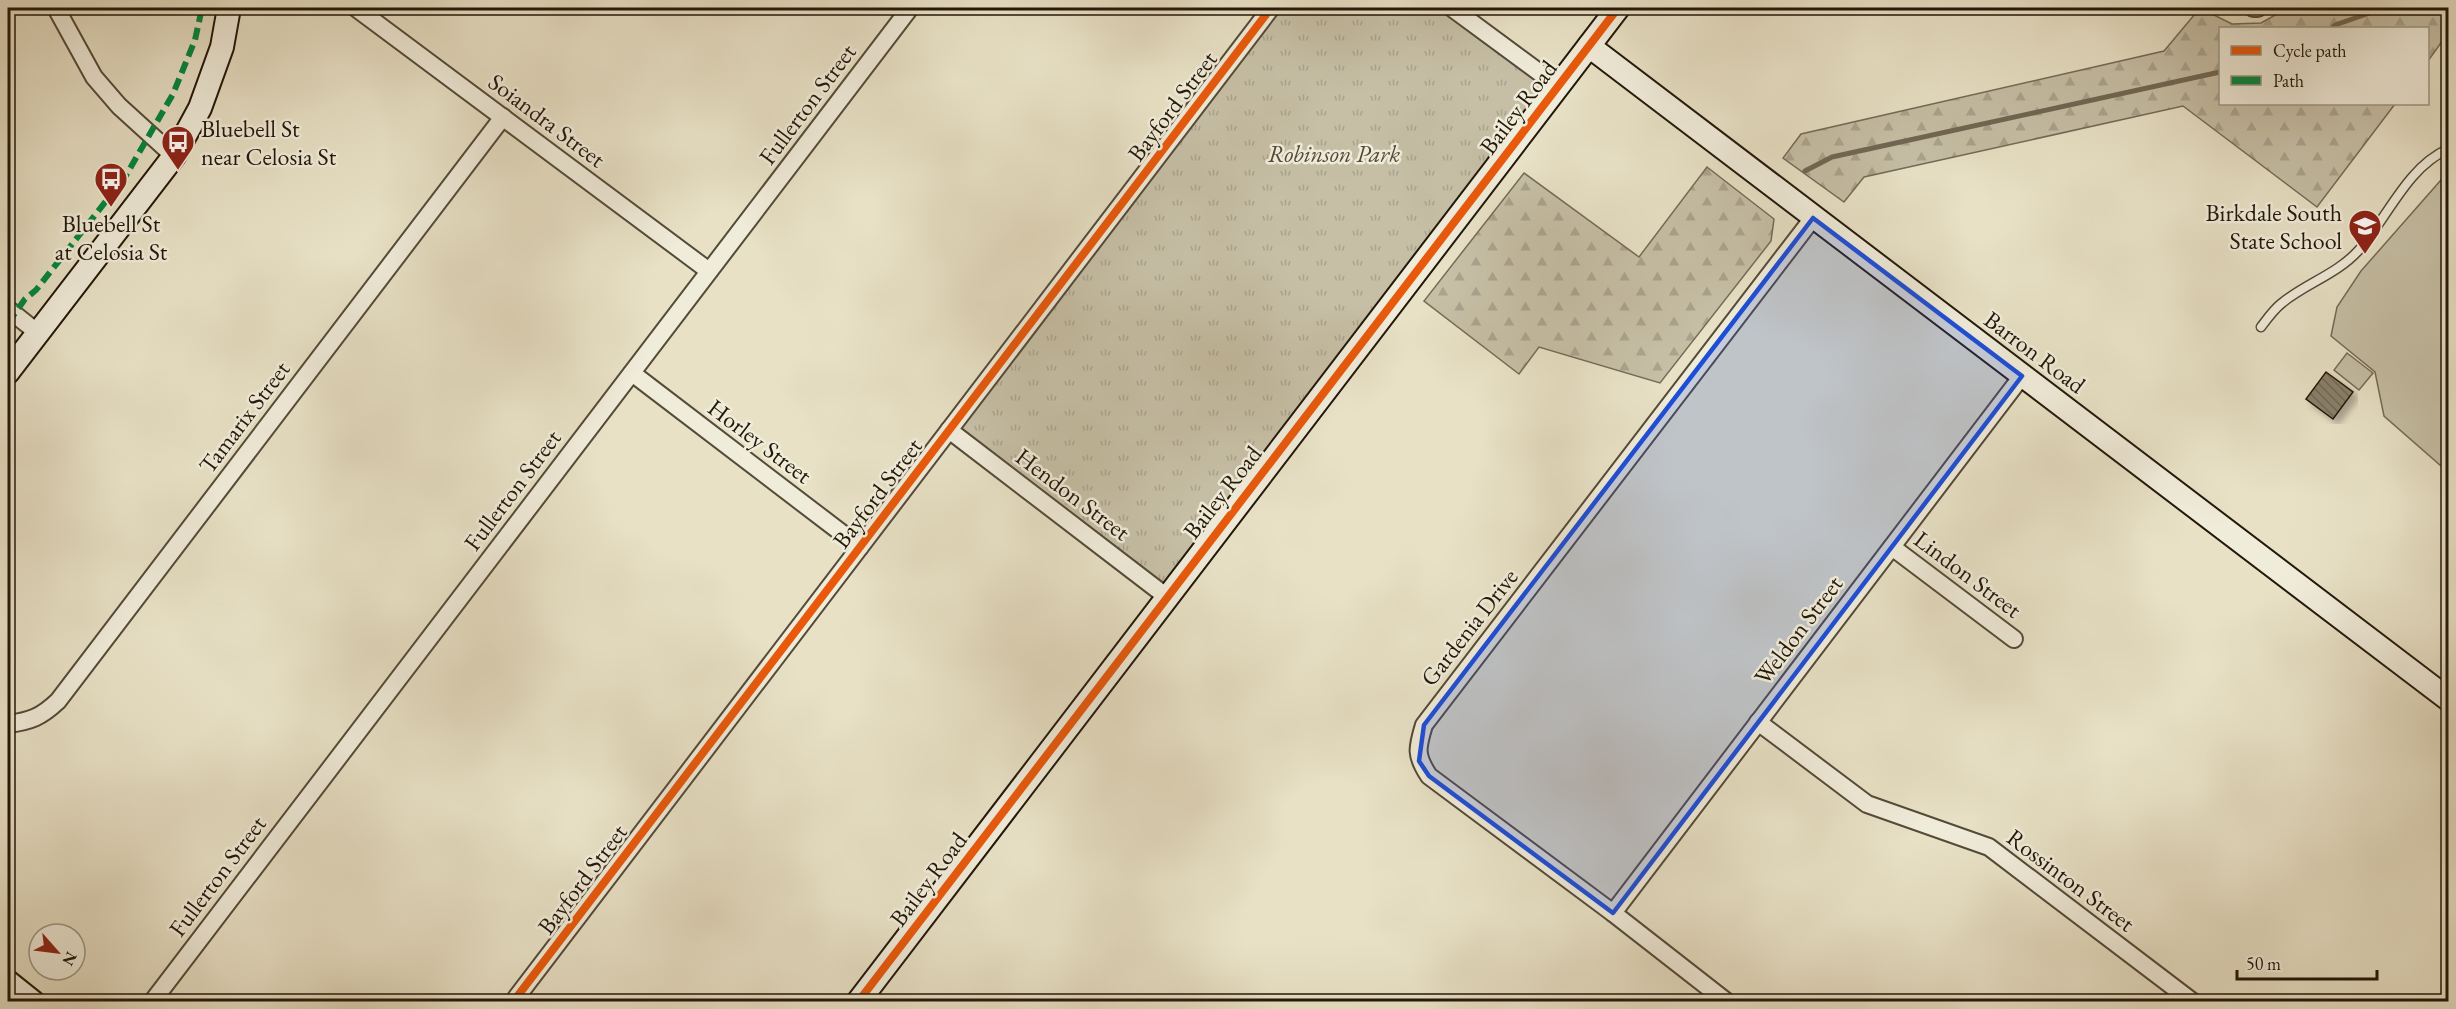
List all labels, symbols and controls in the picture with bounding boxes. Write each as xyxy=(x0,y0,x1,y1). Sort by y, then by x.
legend xyxy=(2219,27,2429,105)
street label: Fullerton Street xyxy=(751,37,863,171)
text: Cycle path xyxy=(2273,39,2347,62)
street label: Bayford Street xyxy=(1120,44,1224,167)
street label: Bailey Road xyxy=(1472,53,1564,160)
street label: Soiandra Street xyxy=(482,66,612,174)
text: Path xyxy=(2273,69,2304,92)
place label: Bluebell St near Celosia St xyxy=(201,113,337,172)
bus stop icon: Bluebell St near Celosia St xyxy=(160,124,196,171)
park label: Robinson Park xyxy=(1268,138,1400,169)
bus stop icon: Bluebell St at Celosia St xyxy=(93,161,129,208)
place label: Birkdale South State School xyxy=(2206,197,2342,256)
place label: Bluebell St at Celosia St xyxy=(55,208,168,267)
school or university icon: Birkdale South State School xyxy=(2347,208,2383,255)
street label: Barron Road xyxy=(1978,304,2093,401)
street label: Tamarix Street xyxy=(192,354,297,479)
street label: Horley Street xyxy=(702,392,819,491)
street label: Fullerton Street xyxy=(456,423,568,557)
street label: Bayford Street xyxy=(825,431,929,554)
street label: Bailey Road xyxy=(1176,438,1269,545)
street label: Hendon Street xyxy=(1009,441,1137,547)
street label: Lindon Street xyxy=(1908,523,2028,625)
street label: Gardenia Drive xyxy=(1413,562,1525,692)
street label: Weldon Street xyxy=(1747,569,1849,691)
street label: Fullerton Street xyxy=(161,809,273,943)
street label: Bayford Street xyxy=(530,817,634,940)
street label: Rossinton Street xyxy=(2001,822,2142,939)
street label: Bailey Road xyxy=(882,825,974,932)
north arrow xyxy=(27,922,87,982)
scale bar xyxy=(2237,943,2376,981)
text: N xyxy=(57,948,82,969)
text: 50 m xyxy=(2246,952,2281,975)

